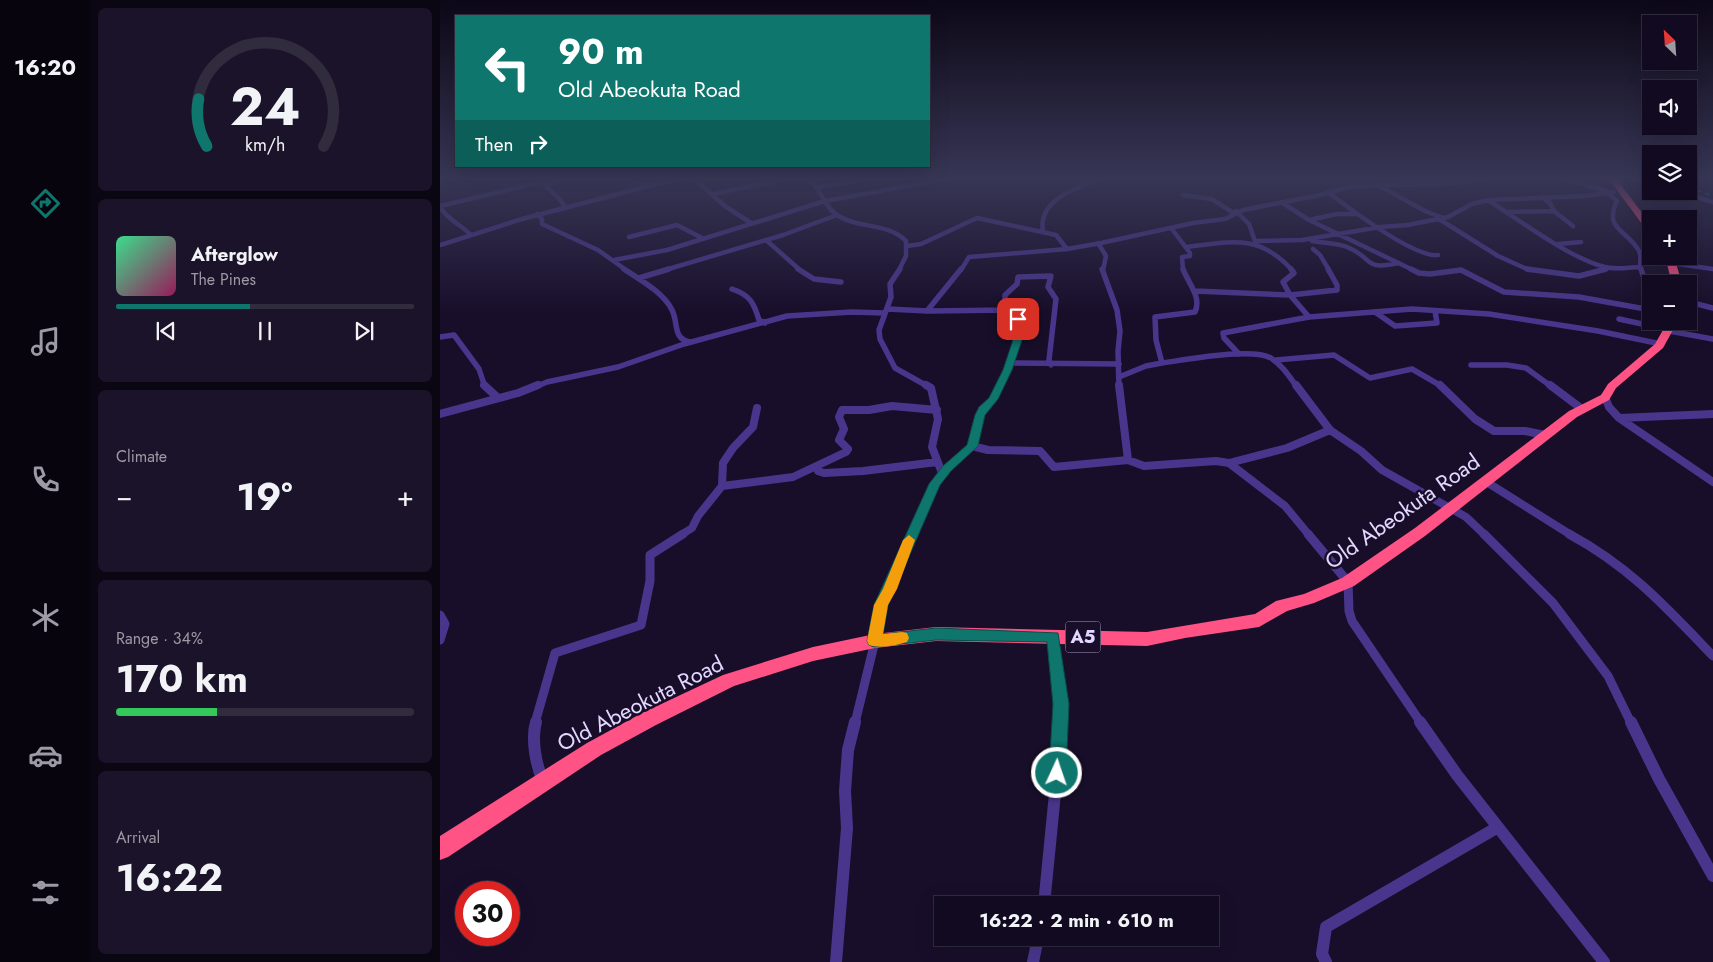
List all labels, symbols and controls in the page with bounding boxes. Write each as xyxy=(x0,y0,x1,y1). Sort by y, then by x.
north arrow xyxy=(1642,15,1698,70)
map controls xyxy=(1642,15,1697,330)
text: 90 m xyxy=(558,27,644,77)
icon: left xyxy=(475,35,540,100)
text: 16:20 xyxy=(14,51,76,83)
text: 24 xyxy=(230,69,300,145)
text: Old Abeokuta Road xyxy=(558,73,741,105)
button: sound xyxy=(1642,80,1697,135)
icon: right xyxy=(524,130,552,158)
text: Then xyxy=(475,131,514,158)
text: km/h xyxy=(245,132,285,158)
button: layers xyxy=(1642,145,1697,200)
icon: directions xyxy=(28,186,63,221)
button: + xyxy=(1642,210,1697,265)
text: Afterglow xyxy=(191,241,278,268)
text: The Pines xyxy=(191,268,256,291)
button: − xyxy=(1642,275,1697,330)
pin xyxy=(997,298,1039,340)
icon: arrive xyxy=(1004,305,1032,333)
icon: previous xyxy=(152,317,180,345)
icon: pause xyxy=(251,317,279,345)
icon: next xyxy=(350,317,378,345)
icon: music xyxy=(28,324,63,359)
text: Climate xyxy=(116,445,167,468)
street label: Old Abeokuta Road xyxy=(1318,445,1486,577)
icon: phone xyxy=(28,462,63,497)
text: 19° xyxy=(237,469,293,524)
text: − xyxy=(116,476,133,517)
text: + xyxy=(397,476,414,517)
icon: climate xyxy=(28,600,63,635)
road number: A5 xyxy=(1066,622,1100,652)
text: Range · 34% xyxy=(116,627,203,650)
street label: Old Abeokuta Road xyxy=(551,647,729,759)
text: 170 km xyxy=(116,651,248,706)
icon: car xyxy=(28,738,63,773)
position arrow xyxy=(1030,746,1082,798)
text: Arrival xyxy=(116,826,160,849)
text: 16:22 xyxy=(116,850,223,905)
icon: filters xyxy=(28,875,63,910)
speed limit sign: 30 xyxy=(455,881,520,946)
text: 16:22 · 2 min · 610 m xyxy=(979,907,1174,934)

